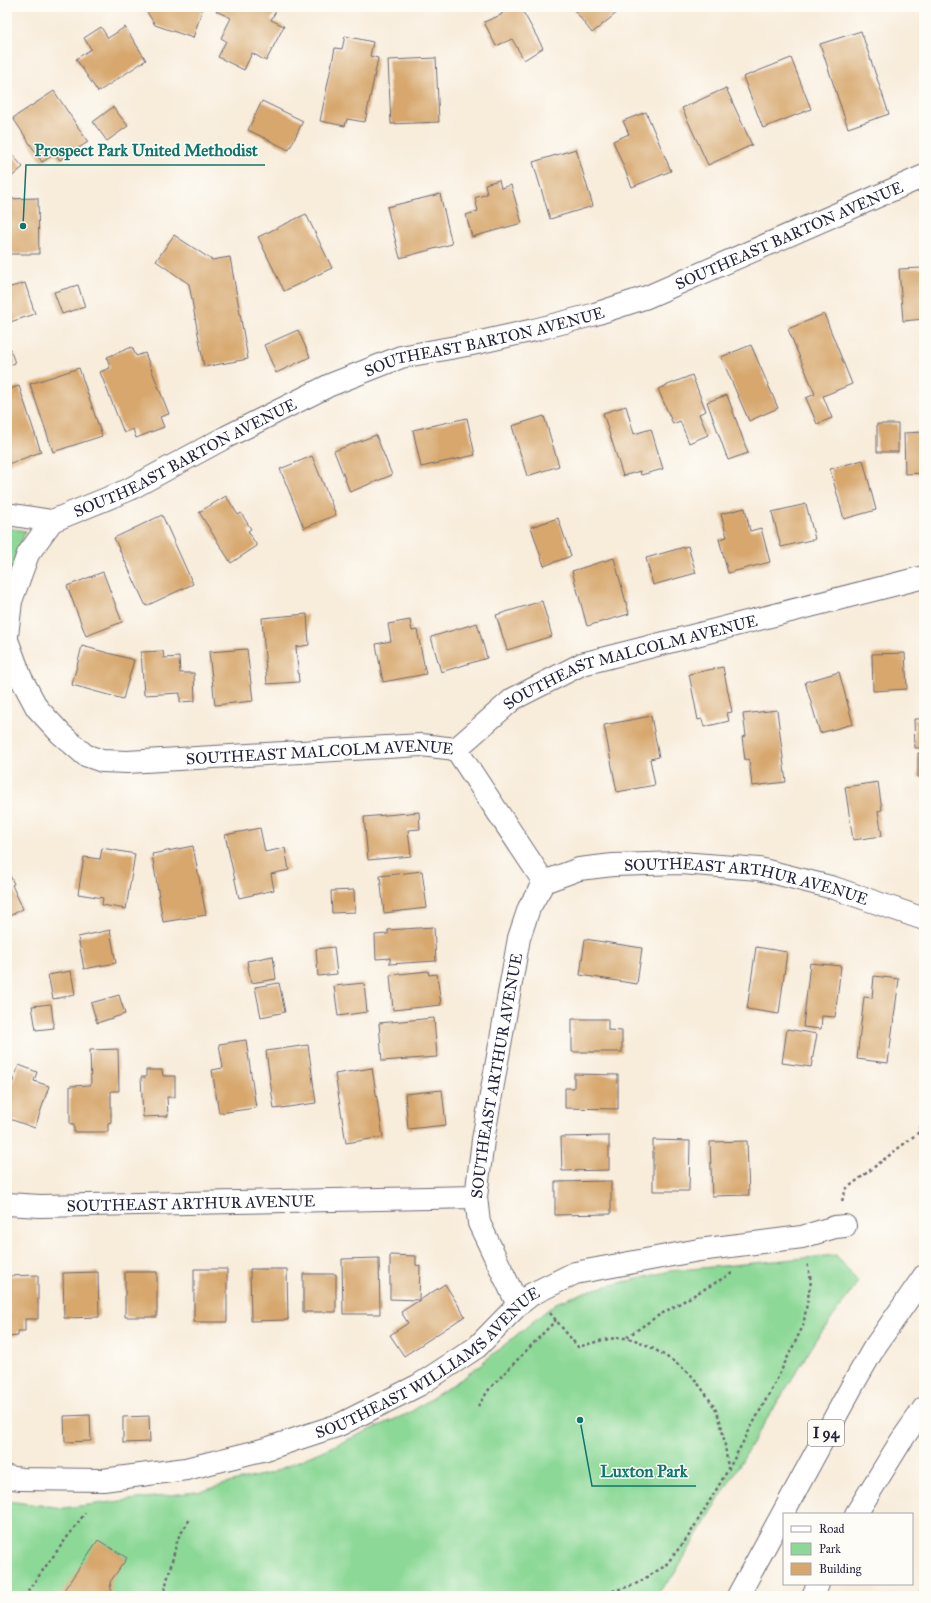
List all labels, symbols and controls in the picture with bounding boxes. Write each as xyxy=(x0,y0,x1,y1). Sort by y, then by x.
callout: Prospect Park United Methodist xyxy=(26,136,265,165)
text: Prospect Park United Methodist xyxy=(34,140,259,161)
street label: SOUTHEAST BARTON AVENUE xyxy=(672,177,906,293)
street label: SOUTHEAST BARTON AVENUE xyxy=(361,302,606,380)
street label: SOUTHEAST BARTON AVENUE xyxy=(71,394,299,521)
street label: SOUTHEAST MALCOLM AVENUE xyxy=(499,610,759,713)
street label: SOUTHEAST MALCOLM AVENUE xyxy=(185,735,455,768)
street label: SOUTHEAST ARTHUR AVENUE xyxy=(624,853,871,909)
street label: SOUTHEAST ARTHUR AVENUE xyxy=(466,951,526,1199)
street label: SOUTHEAST ARTHUR AVENUE xyxy=(67,1191,315,1215)
street label: SOUTHEAST WILLIAMS AVENUE xyxy=(313,1282,542,1442)
road number: I 94 xyxy=(808,1420,844,1446)
callout: Luxton Park xyxy=(592,1457,696,1486)
text: Luxton Park xyxy=(600,1461,689,1482)
legend xyxy=(783,1513,913,1585)
text: Road xyxy=(819,1522,845,1536)
text: Park xyxy=(819,1542,841,1556)
text: Building xyxy=(819,1562,862,1577)

